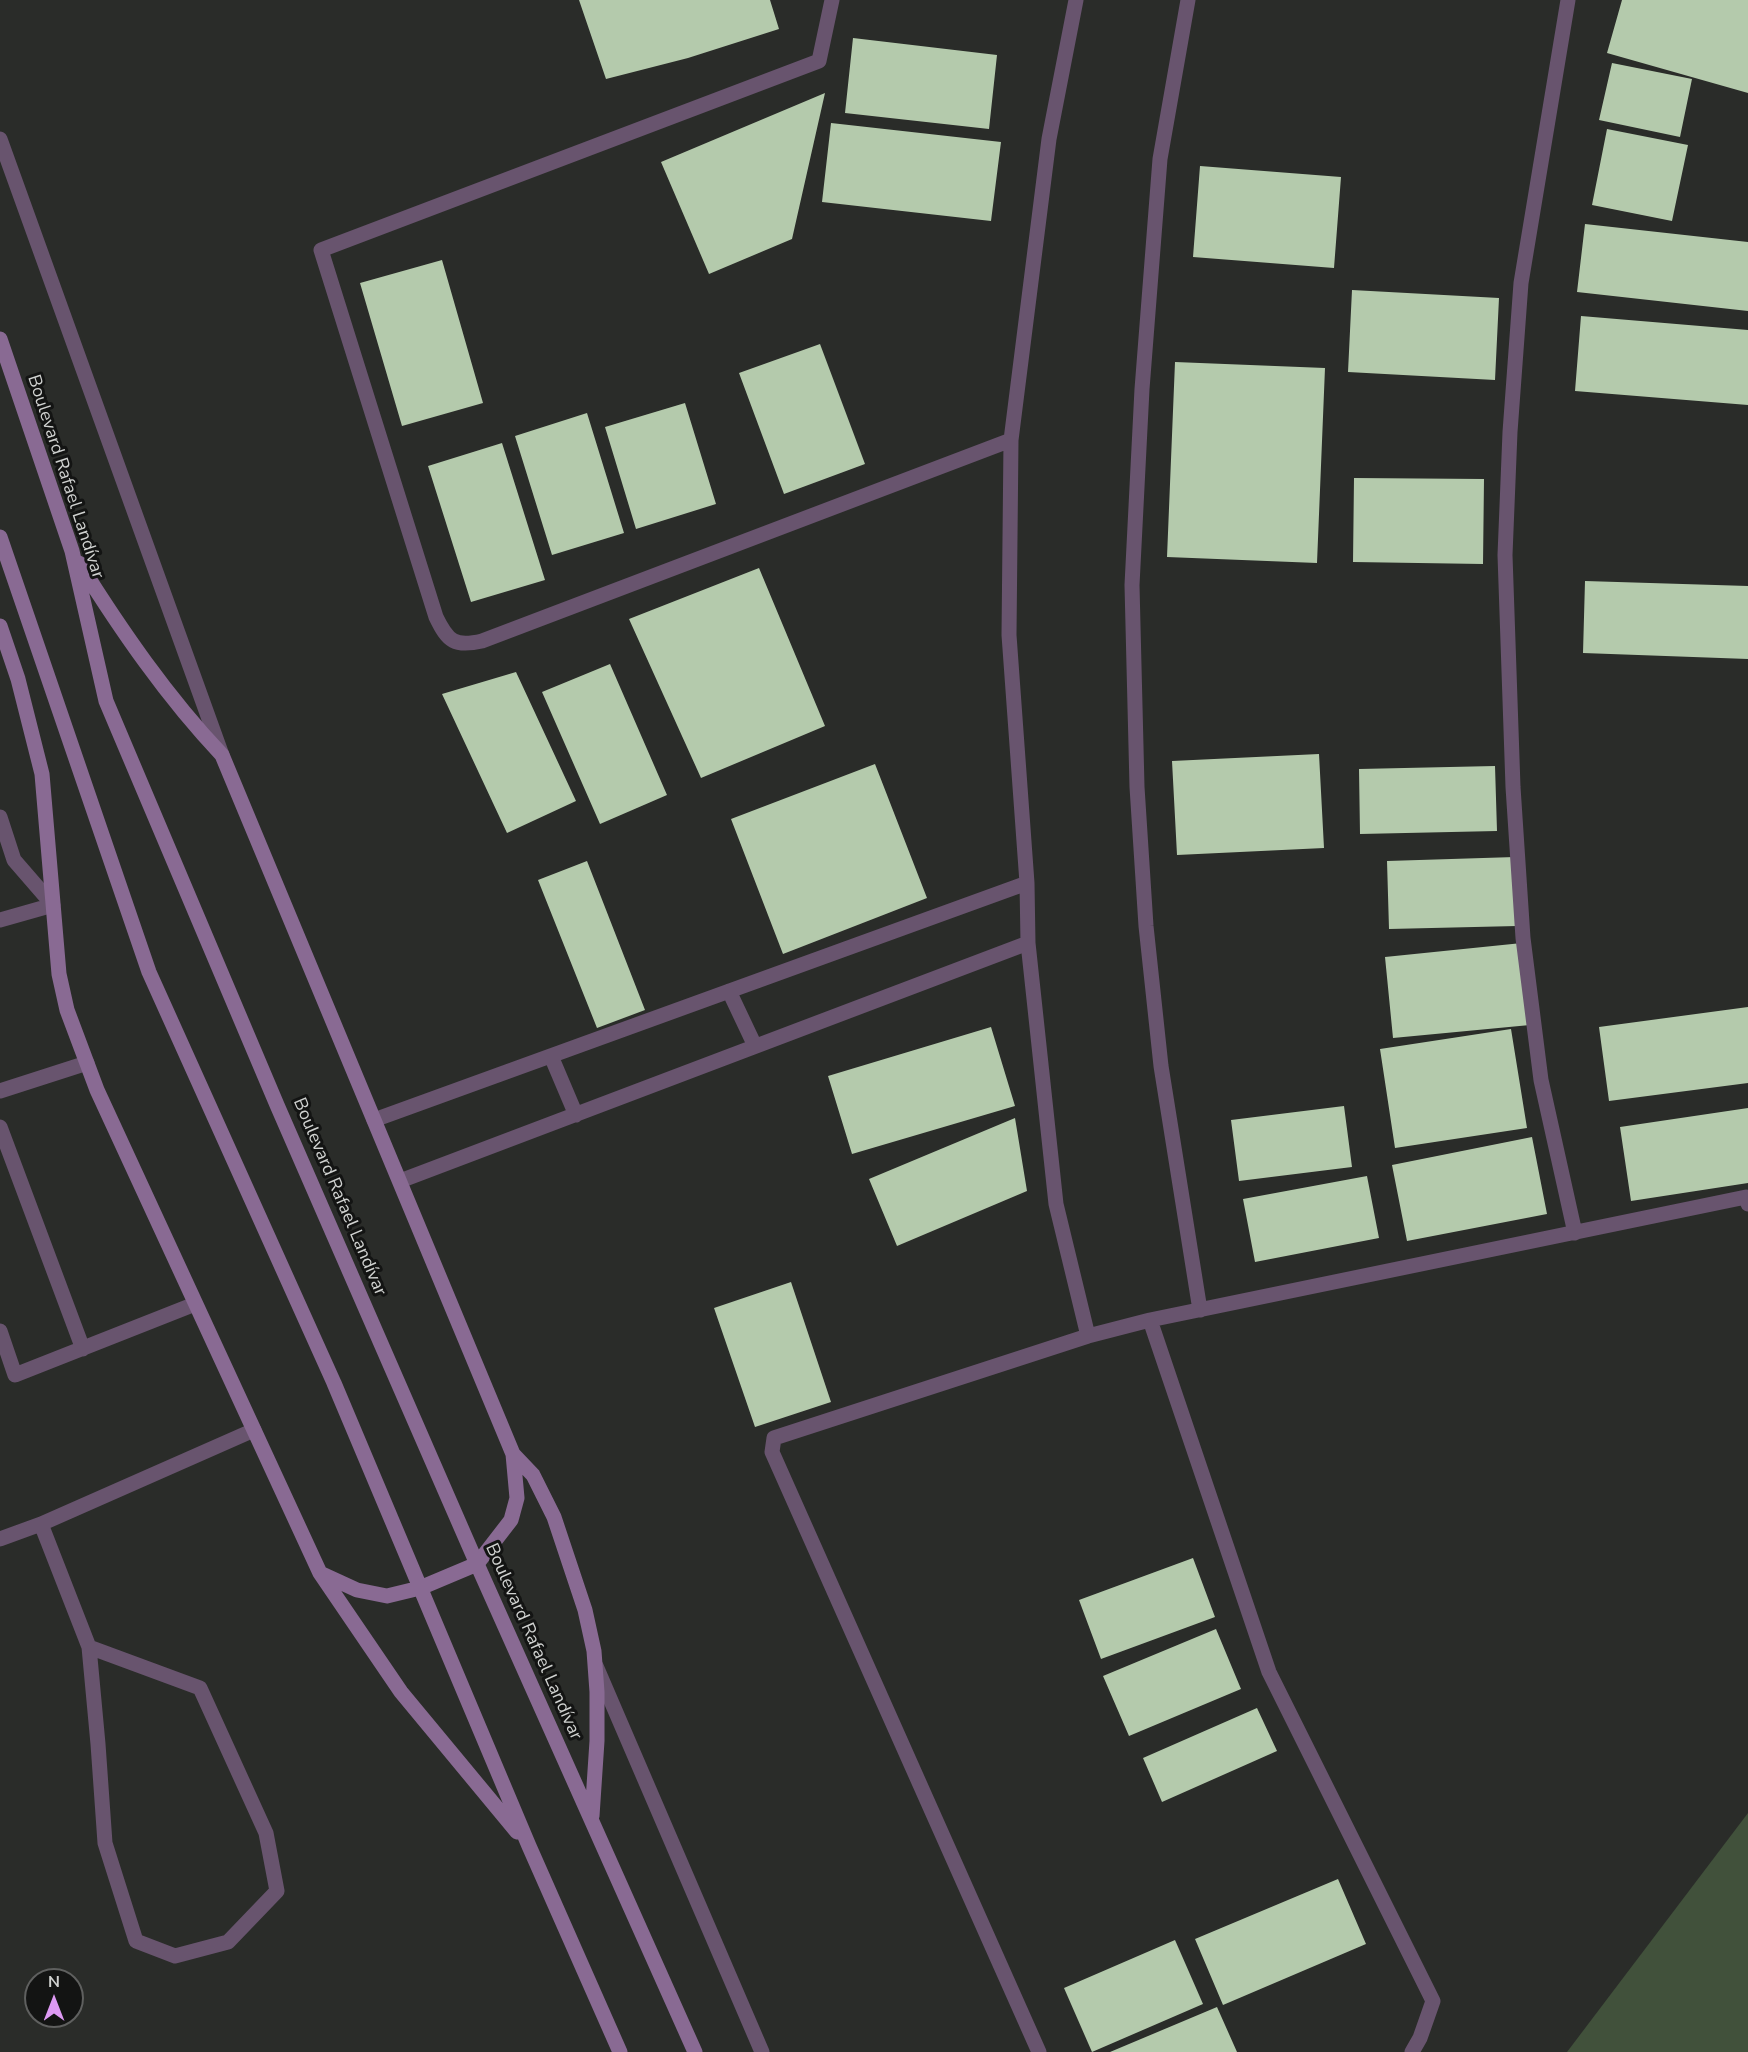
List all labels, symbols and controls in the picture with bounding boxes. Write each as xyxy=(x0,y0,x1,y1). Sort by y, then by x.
street label: Boulevard Rafael Landívar xyxy=(22,372,108,582)
street label: Boulevard Rafael Landívar xyxy=(287,1095,391,1299)
street label: Boulevard Rafael Landívar xyxy=(480,1540,586,1744)
north arrow xyxy=(24,1968,84,2028)
text: N xyxy=(48,1971,60,1993)

